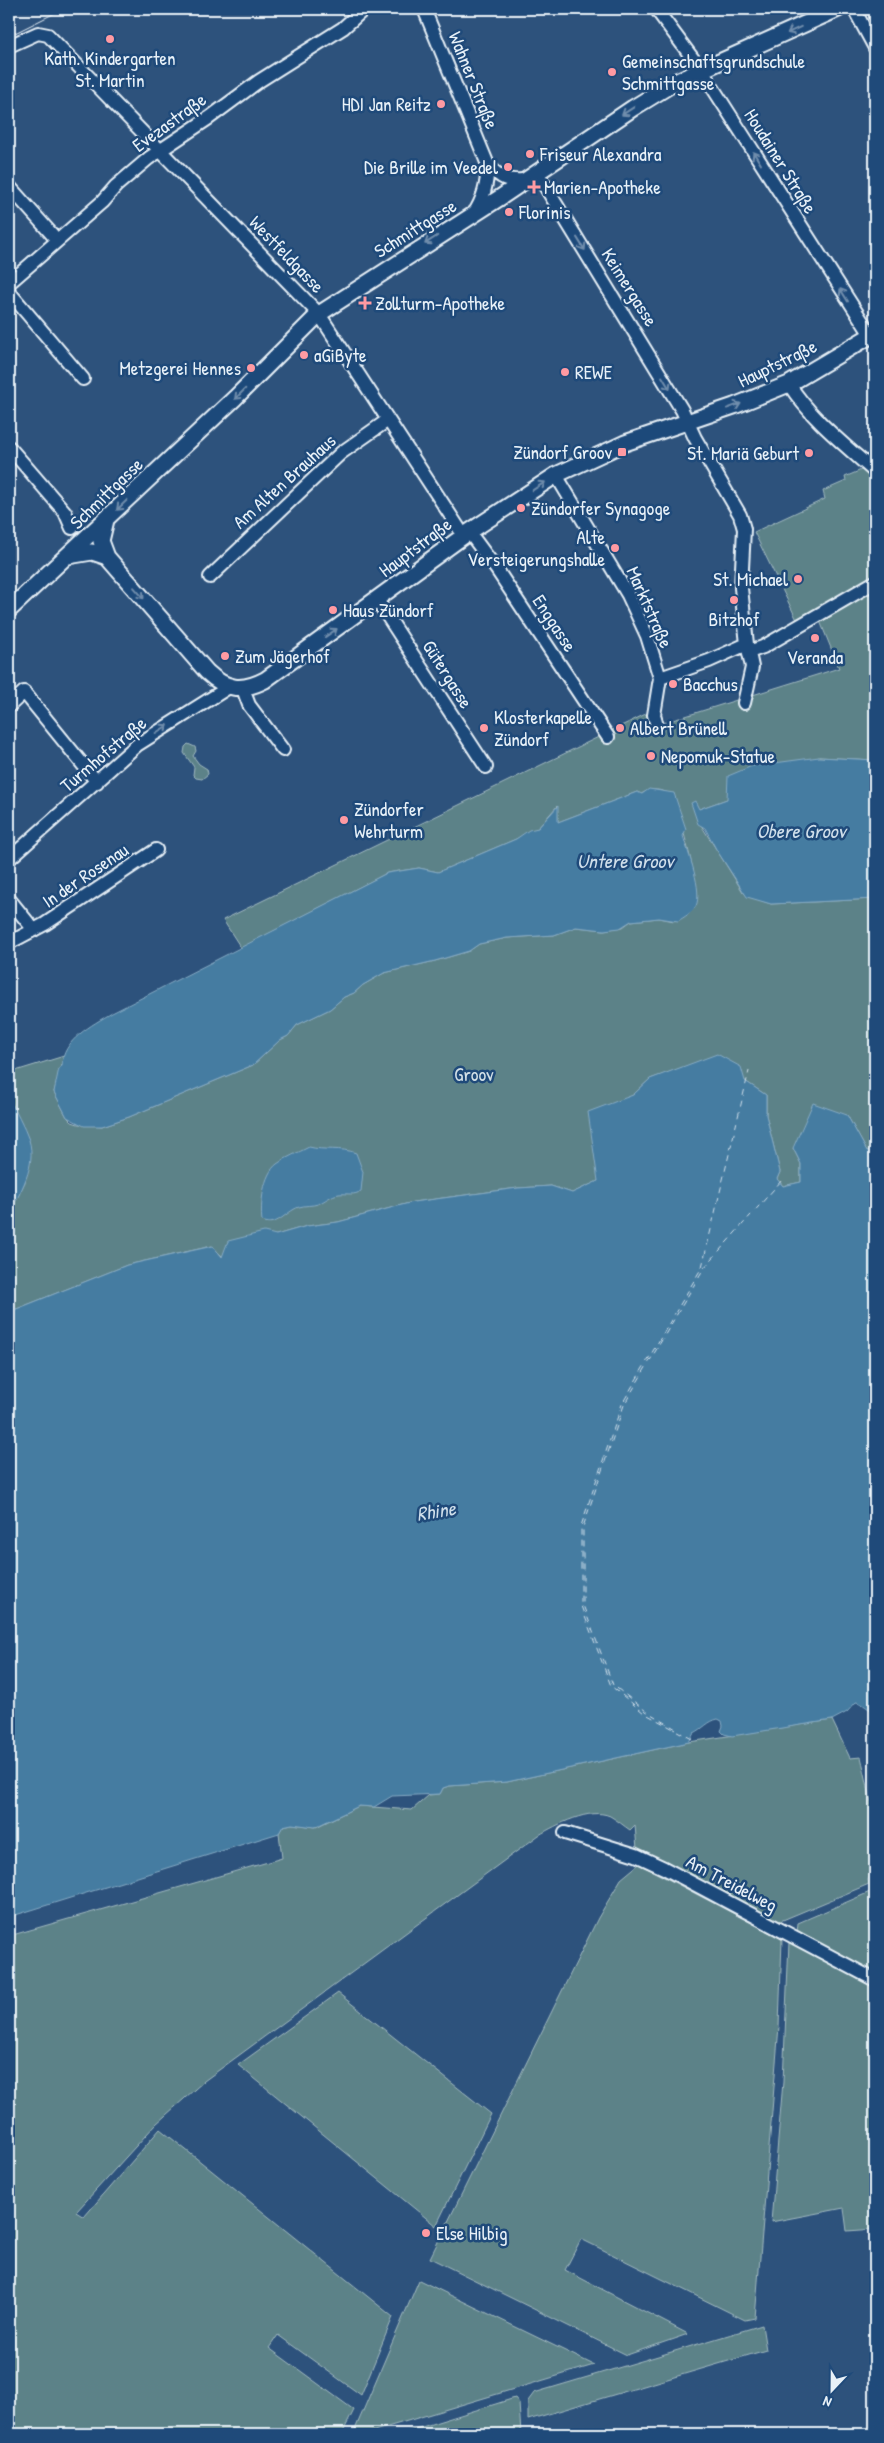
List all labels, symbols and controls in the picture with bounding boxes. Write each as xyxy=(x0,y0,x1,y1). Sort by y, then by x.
one-way arrow xyxy=(787,25,802,35)
street label: Wahner Straße xyxy=(443,28,505,133)
marker: Kath. Kindergarten St. Martin xyxy=(104,33,116,45)
place label: Kath. Kindergarten St. Martin xyxy=(44,45,176,93)
place label: Gemeinschaftsgrundschule Schmittgasse xyxy=(622,48,805,96)
marker: Gemeinschaftsgrundschule Schmittgasse xyxy=(606,66,618,78)
street label: Evezastraße xyxy=(127,86,212,158)
place label: HDI Jan Reitz xyxy=(342,91,431,117)
marker: HDI Jan Reitz xyxy=(435,98,447,110)
street label: Houdainer Straße xyxy=(739,104,824,219)
one-way arrow xyxy=(622,106,636,116)
place label: Friseur Alexandra xyxy=(539,141,662,167)
marker: Friseur Alexandra xyxy=(524,148,536,160)
one-way arrow xyxy=(752,151,762,165)
place label: Die Brille im Veedel xyxy=(364,154,499,180)
marker: Die Brille im Veedel xyxy=(502,161,514,173)
place label: Marien-Apotheke xyxy=(544,174,661,200)
marker: Marien-Apotheke xyxy=(528,181,540,193)
street label: Schmittgasse xyxy=(369,192,461,264)
place label: Florinis xyxy=(518,199,571,225)
marker: Florinis xyxy=(503,206,515,218)
street label: Westfeldgasse xyxy=(244,210,331,299)
one-way arrow xyxy=(425,235,439,245)
one-way arrow xyxy=(577,236,587,250)
street label: Keimergasse xyxy=(596,243,664,331)
one-way arrow xyxy=(839,288,849,302)
place label: Zollturm-Apotheke xyxy=(375,290,506,316)
marker: Zollturm-Apotheke xyxy=(359,297,371,309)
street label: Hauptstraße xyxy=(733,333,821,393)
place label: aGiByte xyxy=(314,342,367,368)
marker: aGiByte xyxy=(298,349,310,361)
place label: Metzgerei Hennes xyxy=(119,355,241,381)
place label: REWE xyxy=(575,359,613,385)
marker: Metzgerei Hennes xyxy=(245,362,257,374)
marker: REWE xyxy=(559,366,571,378)
one-way arrow xyxy=(661,375,671,389)
one-way arrow xyxy=(234,387,246,399)
one-way arrow xyxy=(726,401,741,410)
street label: Am Alten Brauhaus xyxy=(227,428,341,534)
place label: Zündorf Groov xyxy=(513,439,612,465)
place label: St. Mariä Geburt xyxy=(687,440,799,466)
marker: Zündorf Groov xyxy=(616,446,628,458)
marker: St. Mariä Geburt xyxy=(803,447,815,459)
street label: Schmittgasse xyxy=(64,451,149,534)
one-way arrow xyxy=(532,481,546,491)
place label: Zündorfer Synagoge xyxy=(531,495,671,521)
one-way arrow xyxy=(117,498,129,510)
marker: Zündorfer Synagoge xyxy=(515,502,527,514)
street label: Hauptstraße xyxy=(373,511,457,583)
place label: Alte Versteigerungshalle xyxy=(467,524,605,572)
marker: Alte Versteigerungshalle xyxy=(609,542,621,554)
street label: Marktstraße xyxy=(620,562,680,652)
place label: St. Michael xyxy=(713,566,789,592)
marker: St. Michael xyxy=(792,573,804,585)
one-way arrow xyxy=(133,587,145,600)
street label: Enggasse xyxy=(527,589,583,657)
marker: Bitzhof xyxy=(728,594,740,606)
place label: Haus Zündorf xyxy=(343,597,434,623)
marker: Haus Zündorf xyxy=(327,604,339,616)
place label: Bitzhof xyxy=(708,606,760,632)
one-way arrow xyxy=(323,628,337,638)
marker: Veranda xyxy=(809,632,821,644)
street label: Gütergasse xyxy=(417,635,479,714)
place label: Zum Jägerhof xyxy=(235,643,330,669)
place label: Veranda xyxy=(787,644,844,670)
marker: Zum Jägerhof xyxy=(219,650,231,662)
place label: Bacchus xyxy=(683,671,738,697)
marker: Bacchus xyxy=(667,678,679,690)
place label: Klosterkapelle Zündorf xyxy=(494,704,593,752)
street label: Turmhofstraße xyxy=(54,710,152,798)
place label: Albert Brünell xyxy=(630,715,728,741)
marker: Klosterkapelle Zündorf xyxy=(478,722,490,734)
marker: Albert Brünell xyxy=(614,722,626,734)
one-way arrow xyxy=(154,724,168,734)
place label: Nepomuk-Statue xyxy=(661,743,775,769)
marker: Nepomuk-Statue xyxy=(645,750,657,762)
place label: Zündorfer Wehrturm xyxy=(354,796,425,844)
marker: Zündorfer Wehrturm xyxy=(338,814,350,826)
water label: Obere Groov xyxy=(757,817,848,844)
street label: In der Rosenau xyxy=(37,836,134,913)
water label: Untere Groov xyxy=(577,847,676,874)
park label: Groov xyxy=(454,1061,494,1087)
water label: Rhine xyxy=(415,1494,458,1527)
street label: Am Treidelweg xyxy=(682,1848,782,1918)
place label: Else Hilbig xyxy=(436,2220,507,2246)
marker: Else Hilbig xyxy=(420,2227,432,2239)
north arrow xyxy=(806,2366,856,2416)
text: N xyxy=(819,2392,834,2413)

